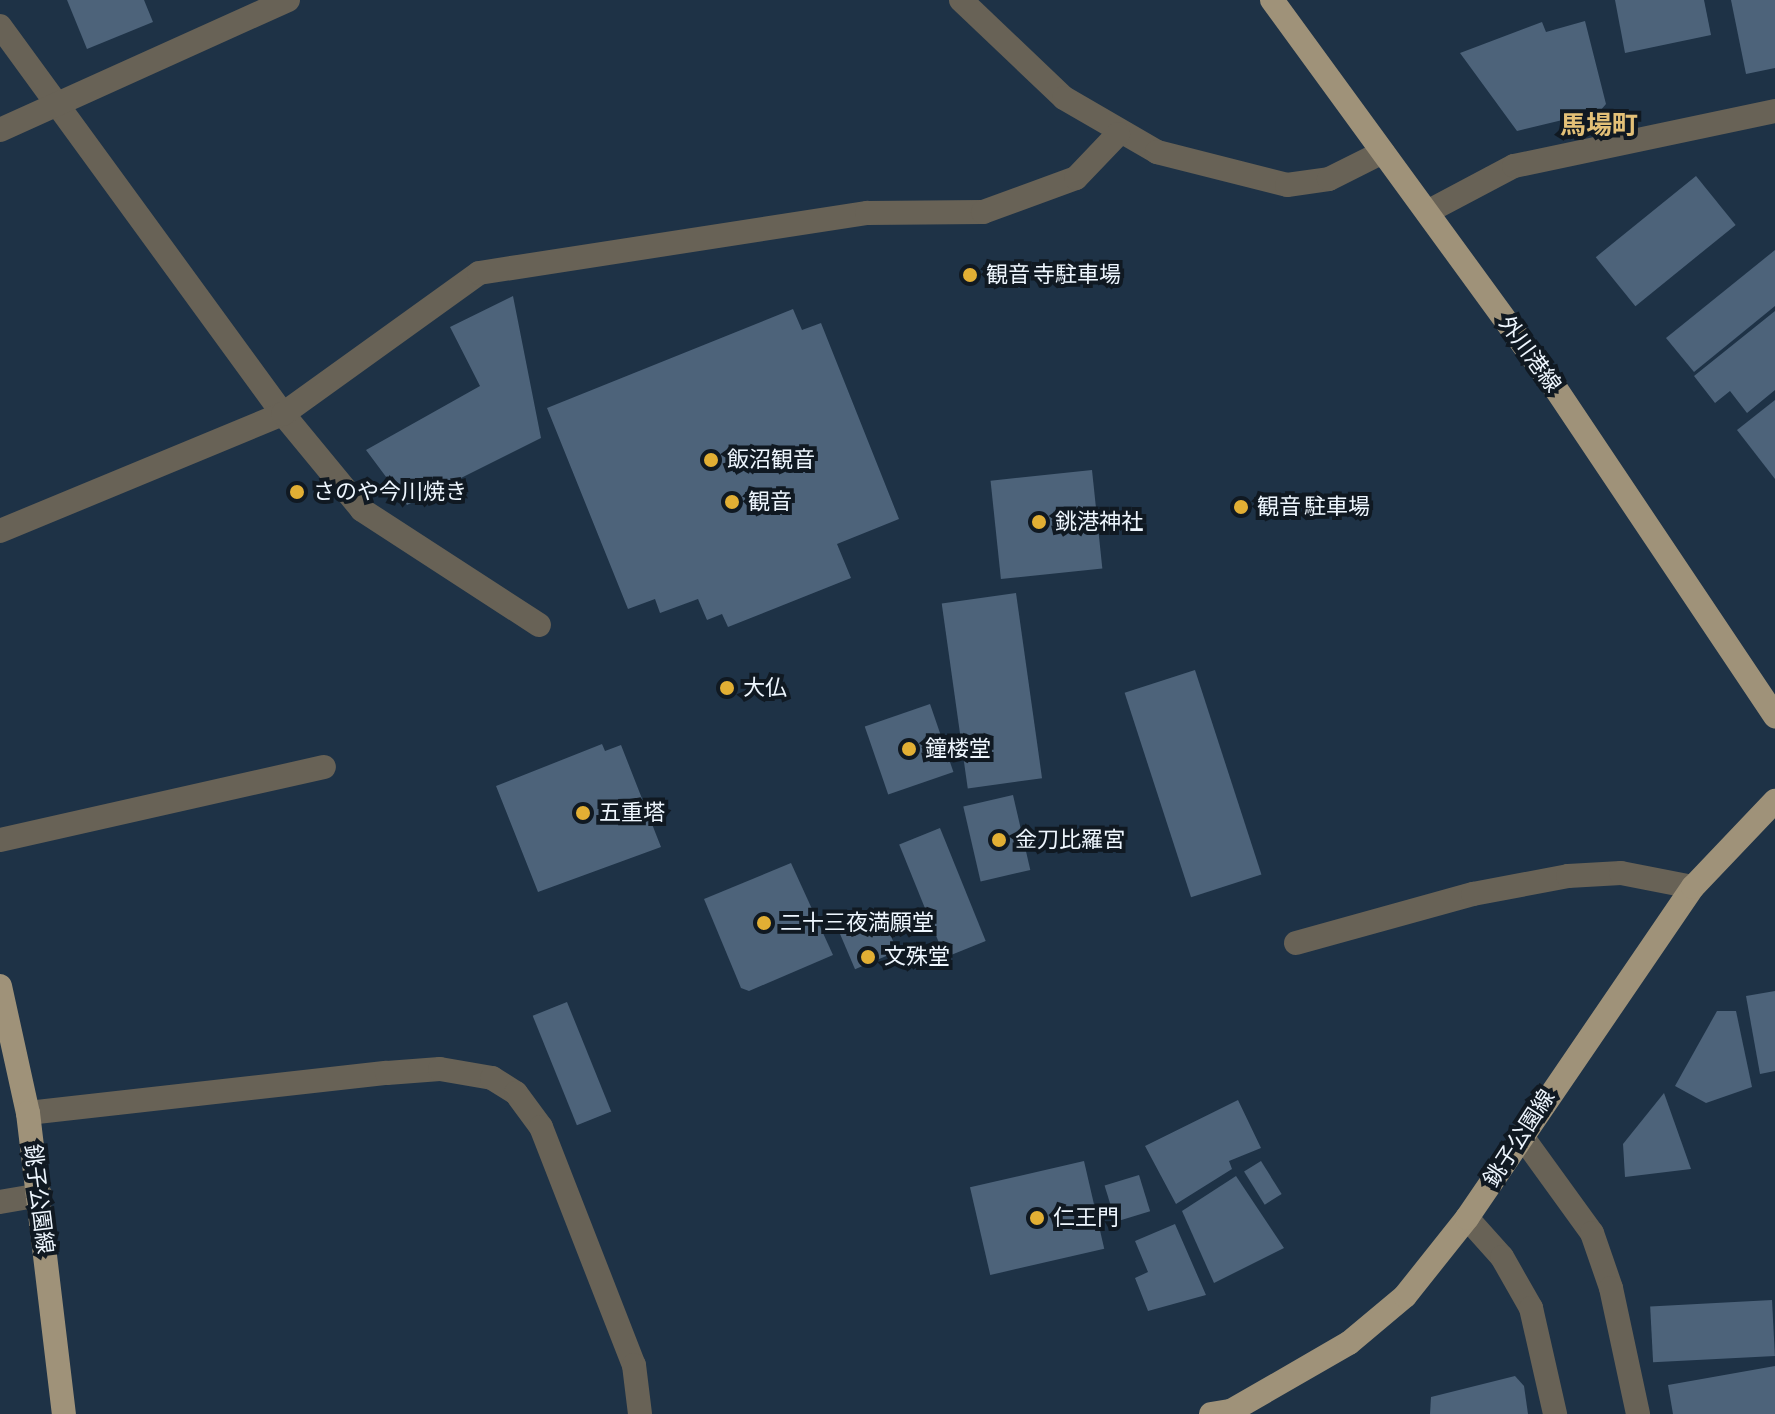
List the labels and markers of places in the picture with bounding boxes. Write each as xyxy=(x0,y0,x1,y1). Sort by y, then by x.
place label: 観音 寺駐車場 xyxy=(986,262,1121,288)
marker: 観音 寺駐車場 xyxy=(961,266,979,284)
place label: 飯沼観音 xyxy=(727,447,815,473)
marker: 飯沼観音 xyxy=(702,451,720,469)
place label: さのや今川焼き xyxy=(313,479,467,505)
marker: さのや今川焼き xyxy=(288,483,306,501)
place label: 観音 xyxy=(748,489,792,515)
marker: 観音 xyxy=(723,493,741,511)
place label: 観音 駐車場 xyxy=(1257,494,1370,520)
marker: 観音 駐車場 xyxy=(1232,498,1250,516)
place label: 銚港神社 xyxy=(1055,509,1143,535)
marker: 銚港神社 xyxy=(1030,513,1048,531)
place label: 大仏 xyxy=(743,675,787,701)
marker: 大仏 xyxy=(718,679,736,697)
place label: 鐘楼堂 xyxy=(925,736,991,762)
marker: 鐘楼堂 xyxy=(900,740,918,758)
place label: 五重塔 xyxy=(599,800,665,826)
marker: 五重塔 xyxy=(574,804,592,822)
place label: 金刀比羅宮 xyxy=(1015,827,1125,853)
marker: 金刀比羅宮 xyxy=(990,831,1008,849)
place label: 二十三夜満願堂 xyxy=(780,910,934,936)
marker: 二十三夜満願堂 xyxy=(755,914,773,932)
place label: 文殊堂 xyxy=(884,944,950,970)
marker: 文殊堂 xyxy=(859,948,877,966)
place label: 仁王門 xyxy=(1053,1205,1119,1231)
marker: 仁王門 xyxy=(1028,1209,1046,1227)

